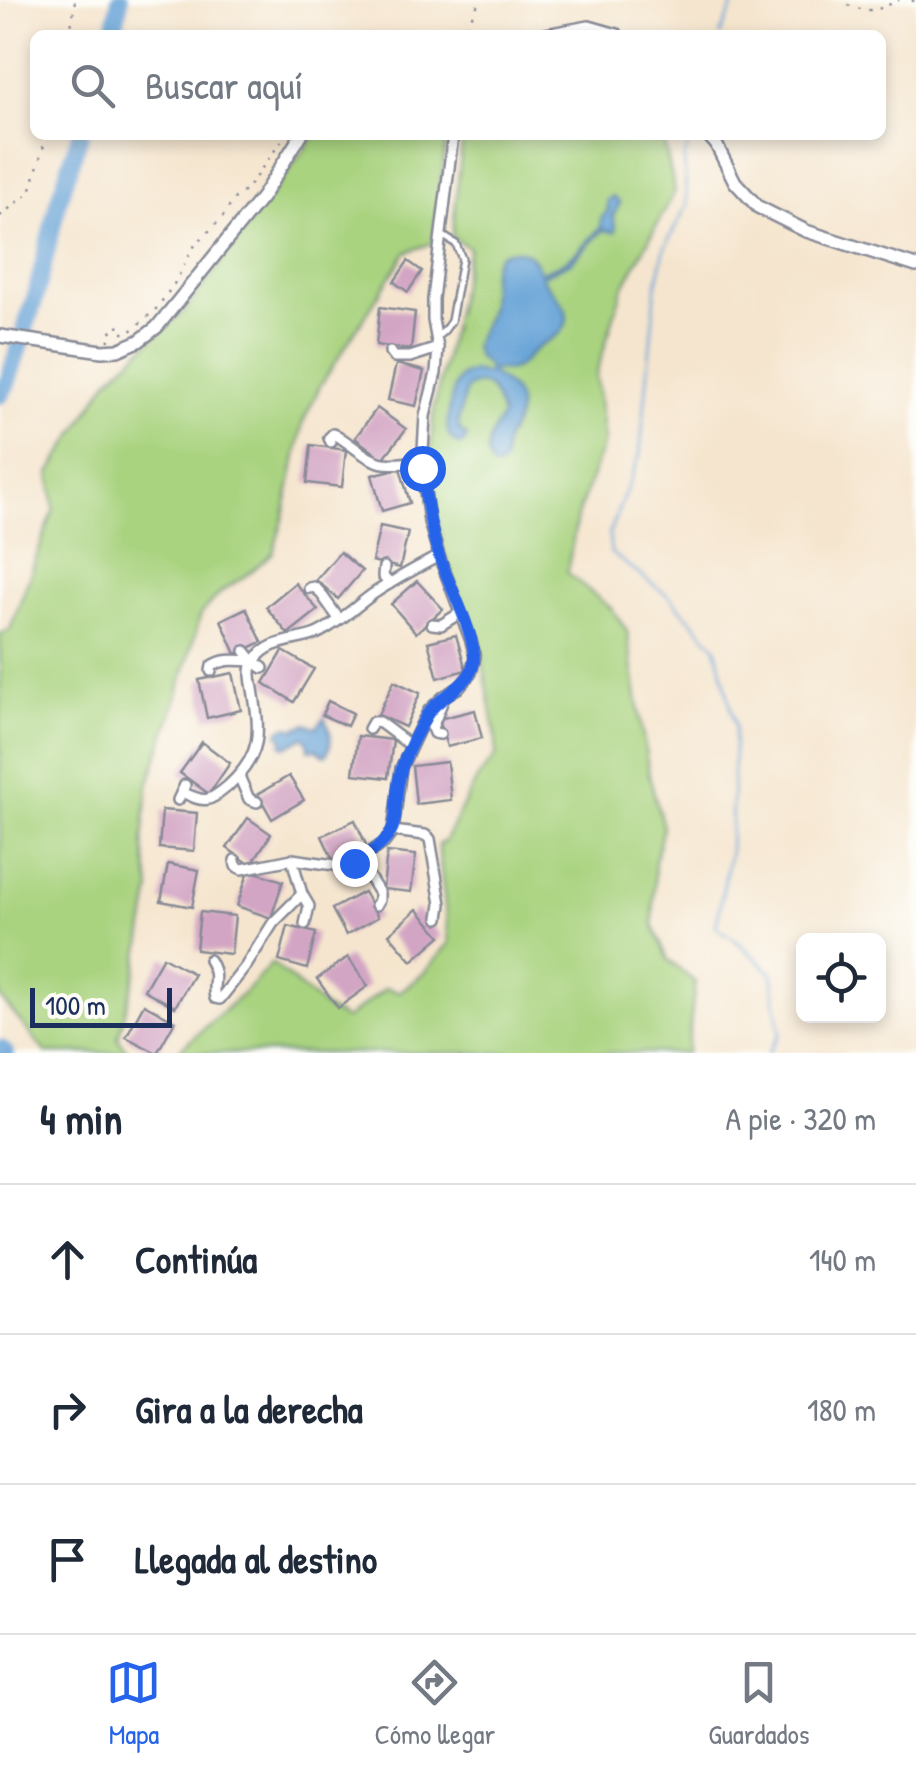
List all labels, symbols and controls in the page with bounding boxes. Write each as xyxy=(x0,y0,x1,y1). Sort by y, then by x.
search box xyxy=(30,30,886,140)
icon: search xyxy=(65,58,120,113)
text: Buscar aquí xyxy=(145,59,303,111)
route start xyxy=(400,446,446,492)
route end xyxy=(332,841,378,887)
map controls xyxy=(796,933,886,1023)
button: locate xyxy=(796,933,886,1023)
scale bar xyxy=(30,983,172,1028)
text: 100 m xyxy=(45,986,106,1024)
text: 4 min xyxy=(40,1090,122,1147)
text: A pie · 320 m xyxy=(726,1097,876,1140)
icon: ahead xyxy=(40,1232,95,1287)
text: Continúa xyxy=(135,1233,257,1285)
text: 140 m xyxy=(809,1238,876,1281)
icon: right xyxy=(40,1382,95,1437)
text: Gira a la derecha xyxy=(135,1383,363,1435)
text: 180 m xyxy=(807,1388,876,1431)
icon: arrive xyxy=(40,1532,95,1587)
text: Llegada al destino xyxy=(135,1533,377,1585)
tab: Mapa xyxy=(106,1655,161,1753)
tab: Cómo llegar xyxy=(374,1655,495,1753)
tab: Guardados xyxy=(708,1655,809,1753)

